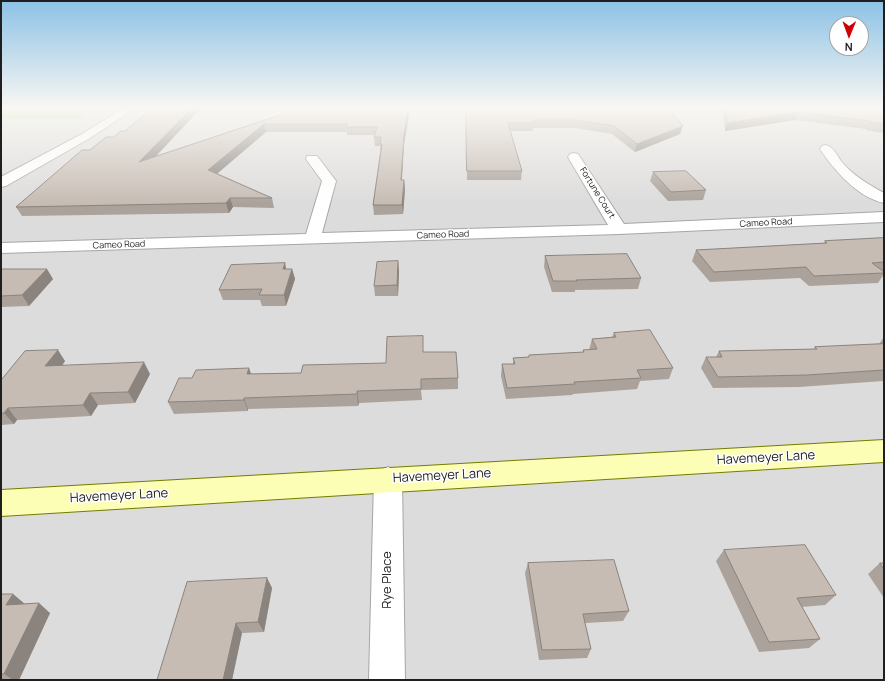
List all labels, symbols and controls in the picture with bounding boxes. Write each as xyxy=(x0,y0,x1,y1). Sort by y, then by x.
north arrow xyxy=(829,16,869,56)
text: N xyxy=(845,40,853,55)
street label: Fortune Court xyxy=(577,165,617,221)
street label: Cameo Road xyxy=(739,216,793,230)
street label: Cameo Road xyxy=(416,229,470,241)
street label: Cameo Road xyxy=(92,239,146,251)
street label: Havemeyer Lane xyxy=(716,448,816,468)
street label: Havemeyer Lane xyxy=(392,466,492,486)
street label: Havemeyer Lane xyxy=(69,486,169,506)
street label: Rye Place xyxy=(379,551,395,609)

